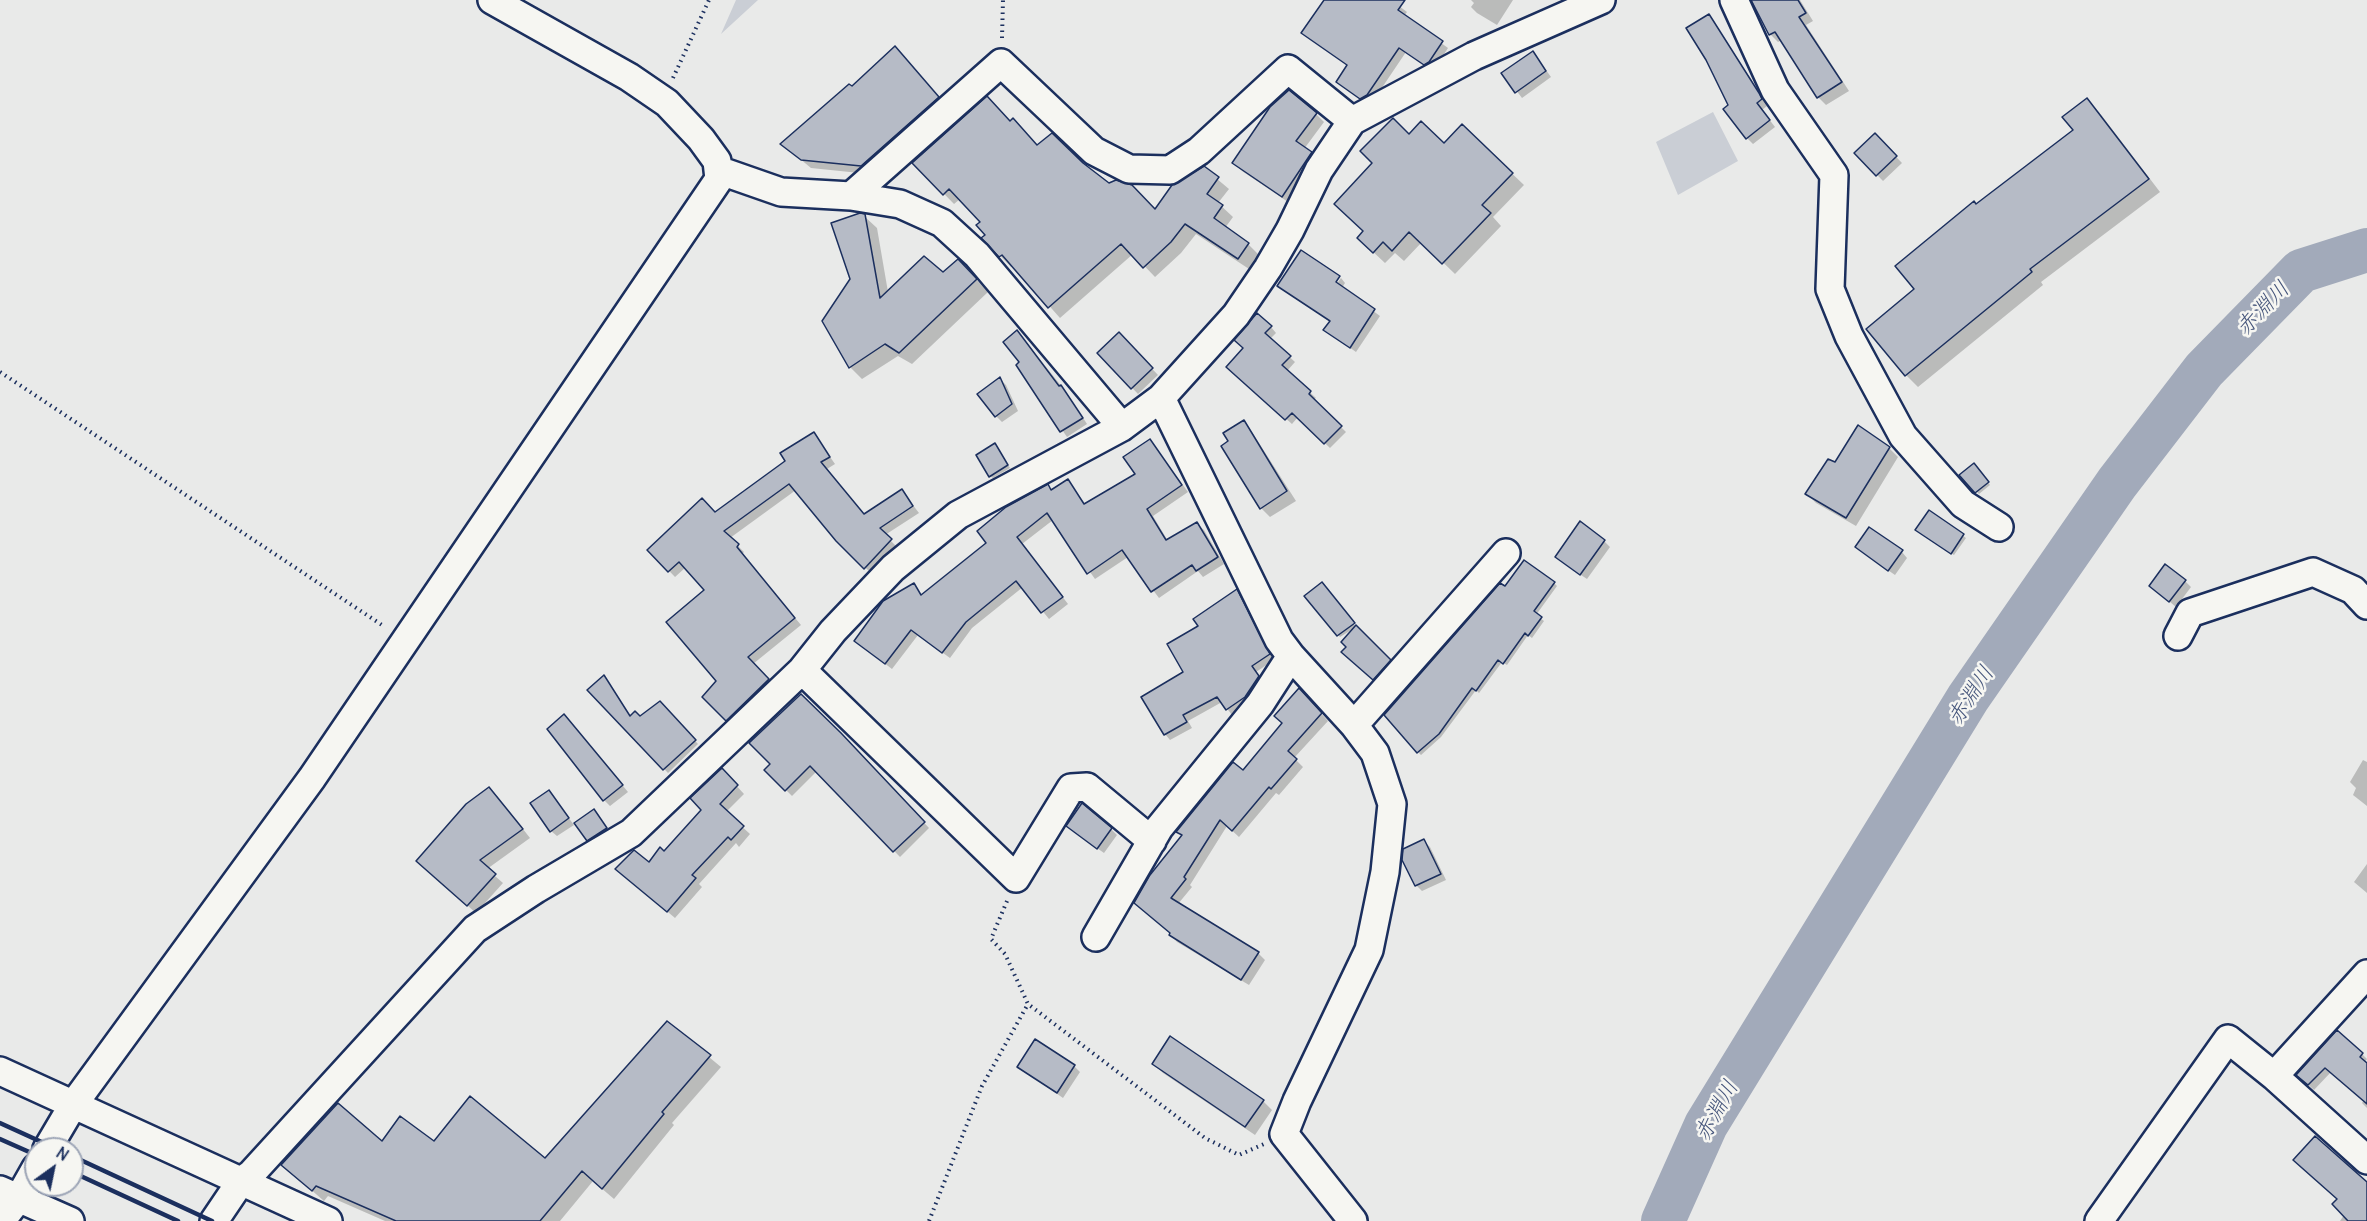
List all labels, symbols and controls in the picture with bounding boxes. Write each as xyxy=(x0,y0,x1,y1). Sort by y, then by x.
water label: 赤淵川 xyxy=(2231,276,2295,342)
water label: 赤淵川 xyxy=(1942,661,2000,731)
water label: 赤淵川 xyxy=(1689,1076,1745,1146)
north arrow xyxy=(24,1137,84,1197)
text: N xyxy=(53,1142,73,1165)

